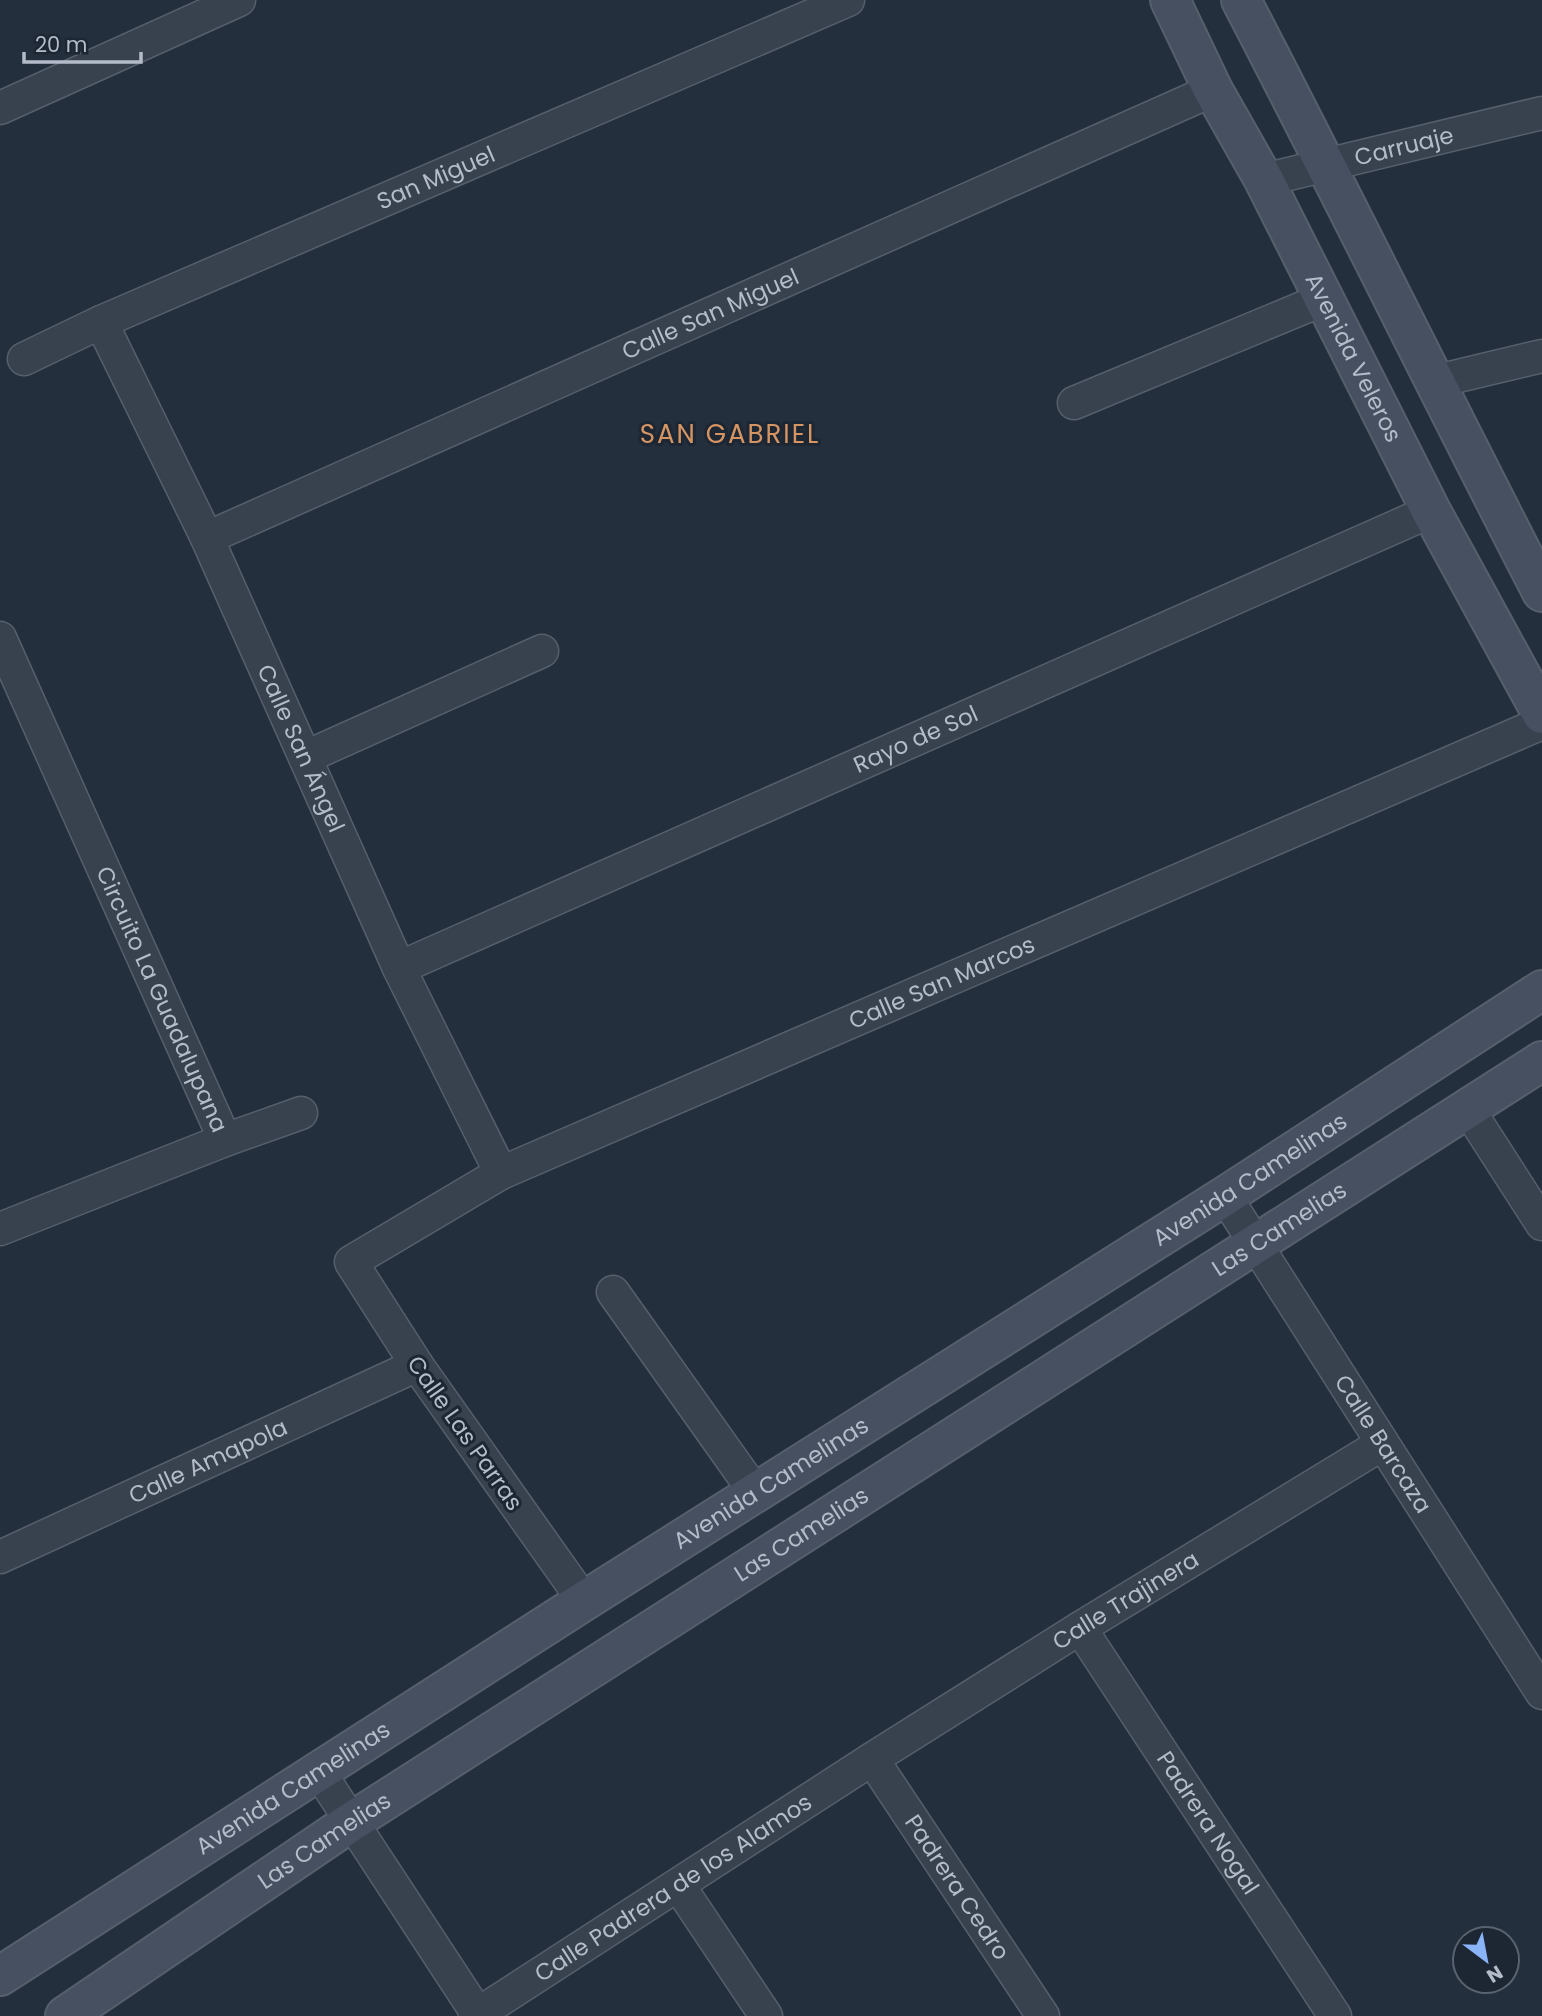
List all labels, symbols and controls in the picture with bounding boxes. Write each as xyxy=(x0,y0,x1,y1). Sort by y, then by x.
scale bar xyxy=(24,21,142,65)
text: 20 m xyxy=(35,30,88,59)
street label: Carruaje xyxy=(1351,119,1457,174)
street label: San Miguel xyxy=(372,138,500,217)
street label: Calle San Miguel xyxy=(617,260,804,367)
street label: Avenida Veleros xyxy=(1297,267,1410,448)
district label: SAN GABRIEL xyxy=(640,416,820,452)
street label: Calle San Ángel xyxy=(249,659,352,837)
street label: Rayo de Sol xyxy=(848,698,983,781)
street label: Circuito La Guadalupana xyxy=(88,861,236,1138)
street label: Calle San Marcos xyxy=(844,928,1040,1037)
street label: Avenida Camelinas xyxy=(1146,1105,1353,1254)
street label: Las Camelias xyxy=(1206,1174,1353,1284)
street label: Calle Las Parras xyxy=(400,1349,530,1517)
street label: Calle Barcaza xyxy=(1327,1368,1439,1519)
street label: Avenida Camelinas xyxy=(667,1409,875,1557)
street label: Calle Amapola xyxy=(123,1411,293,1512)
street label: Las Camelias xyxy=(728,1479,875,1589)
street label: Calle Trajinera xyxy=(1046,1543,1205,1657)
street label: Avenida Camelinas xyxy=(189,1714,396,1862)
street label: Padrera Nogal xyxy=(1149,1745,1267,1901)
street label: Las Camelias xyxy=(251,1785,397,1897)
street label: Calle Padrera de los Alamos xyxy=(528,1786,818,1989)
street label: Padrera Cedro xyxy=(897,1808,1017,1966)
north arrow xyxy=(1451,1925,1521,1995)
text: N xyxy=(1482,1959,1508,1989)

